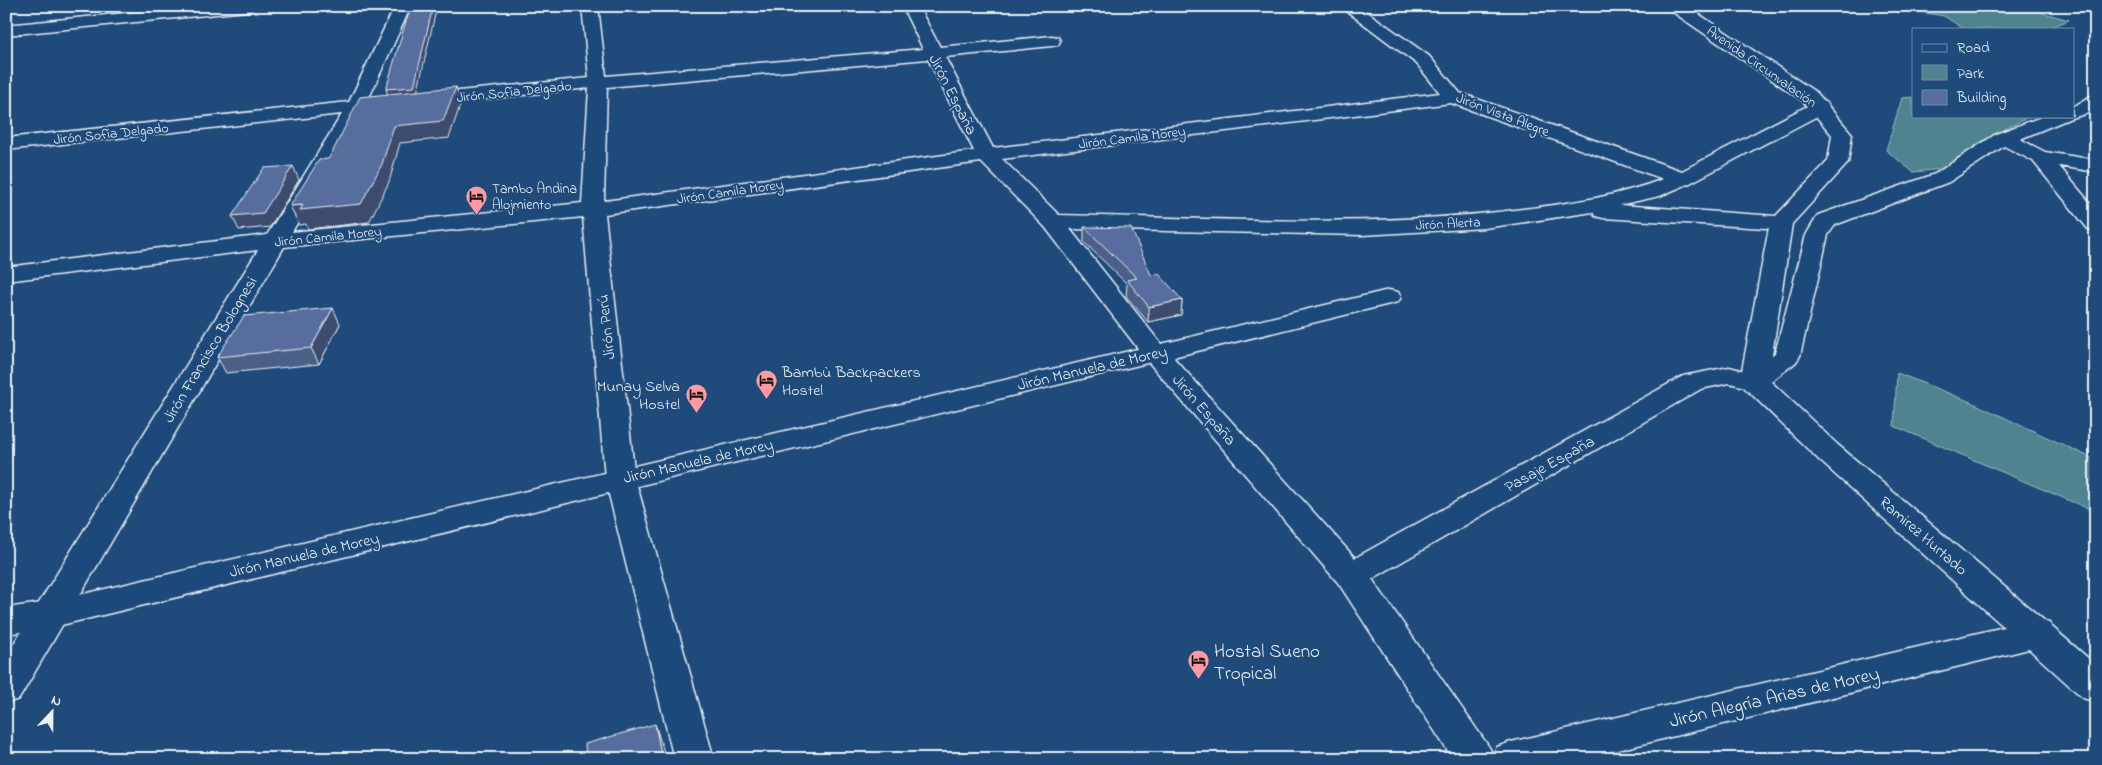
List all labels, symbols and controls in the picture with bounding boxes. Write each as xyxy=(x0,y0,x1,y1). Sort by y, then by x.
street label: Avenida Circunvalación xyxy=(1702,21,1821,113)
legend xyxy=(1912,28,2074,118)
text: Road xyxy=(1957,37,1990,59)
street label: Jirón España xyxy=(922,50,983,139)
text: Park xyxy=(1957,63,1985,85)
street label: Jirón Sofía Delgado xyxy=(456,76,573,110)
text: Building xyxy=(1956,87,2006,110)
street label: Jirón Vista Alegre xyxy=(1452,88,1553,144)
street label: Jirón Sofía Delgado xyxy=(53,118,170,152)
street label: Jirón Camila Morey xyxy=(1078,121,1187,156)
street label: Jirón Camila Morey xyxy=(675,175,785,211)
place label: Tambo Andina Alojmiento xyxy=(492,179,577,216)
hotel icon: Tambo Andina Alojmiento xyxy=(464,184,488,215)
street label: Jirón Alerta xyxy=(1415,212,1481,237)
street label: Jirón Camila Morey xyxy=(274,221,383,255)
street label: Jirón Francisco Bolognesi xyxy=(157,272,264,428)
street label: Jirón Perú xyxy=(592,293,622,361)
street label: Jirón Manuela de Morey xyxy=(1015,340,1170,398)
place label: Bambù Backpackers Hostel xyxy=(781,361,921,403)
hotel icon: Bambù Backpackers Hostel xyxy=(754,368,778,399)
street label: Jirón España xyxy=(1166,369,1241,451)
place label: Munay Selva Hostel xyxy=(597,375,680,417)
hotel icon: Munay Selva Hostel xyxy=(684,382,708,413)
street label: Pasaje España xyxy=(1501,430,1599,499)
street label: Jirón Manuela de Morey xyxy=(621,433,776,491)
street label: Ramirez Hurtado xyxy=(1873,491,1972,582)
street label: Jirón Manuela de Morey xyxy=(227,527,382,585)
place label: Hostal Sueno Tropical xyxy=(1214,639,1320,688)
hotel icon: Hostal Sueno Tropical xyxy=(1186,649,1210,680)
street label: Jirón Alegría Arias de Morey xyxy=(1667,661,1883,738)
north arrow xyxy=(28,688,78,738)
text: N xyxy=(48,690,65,713)

